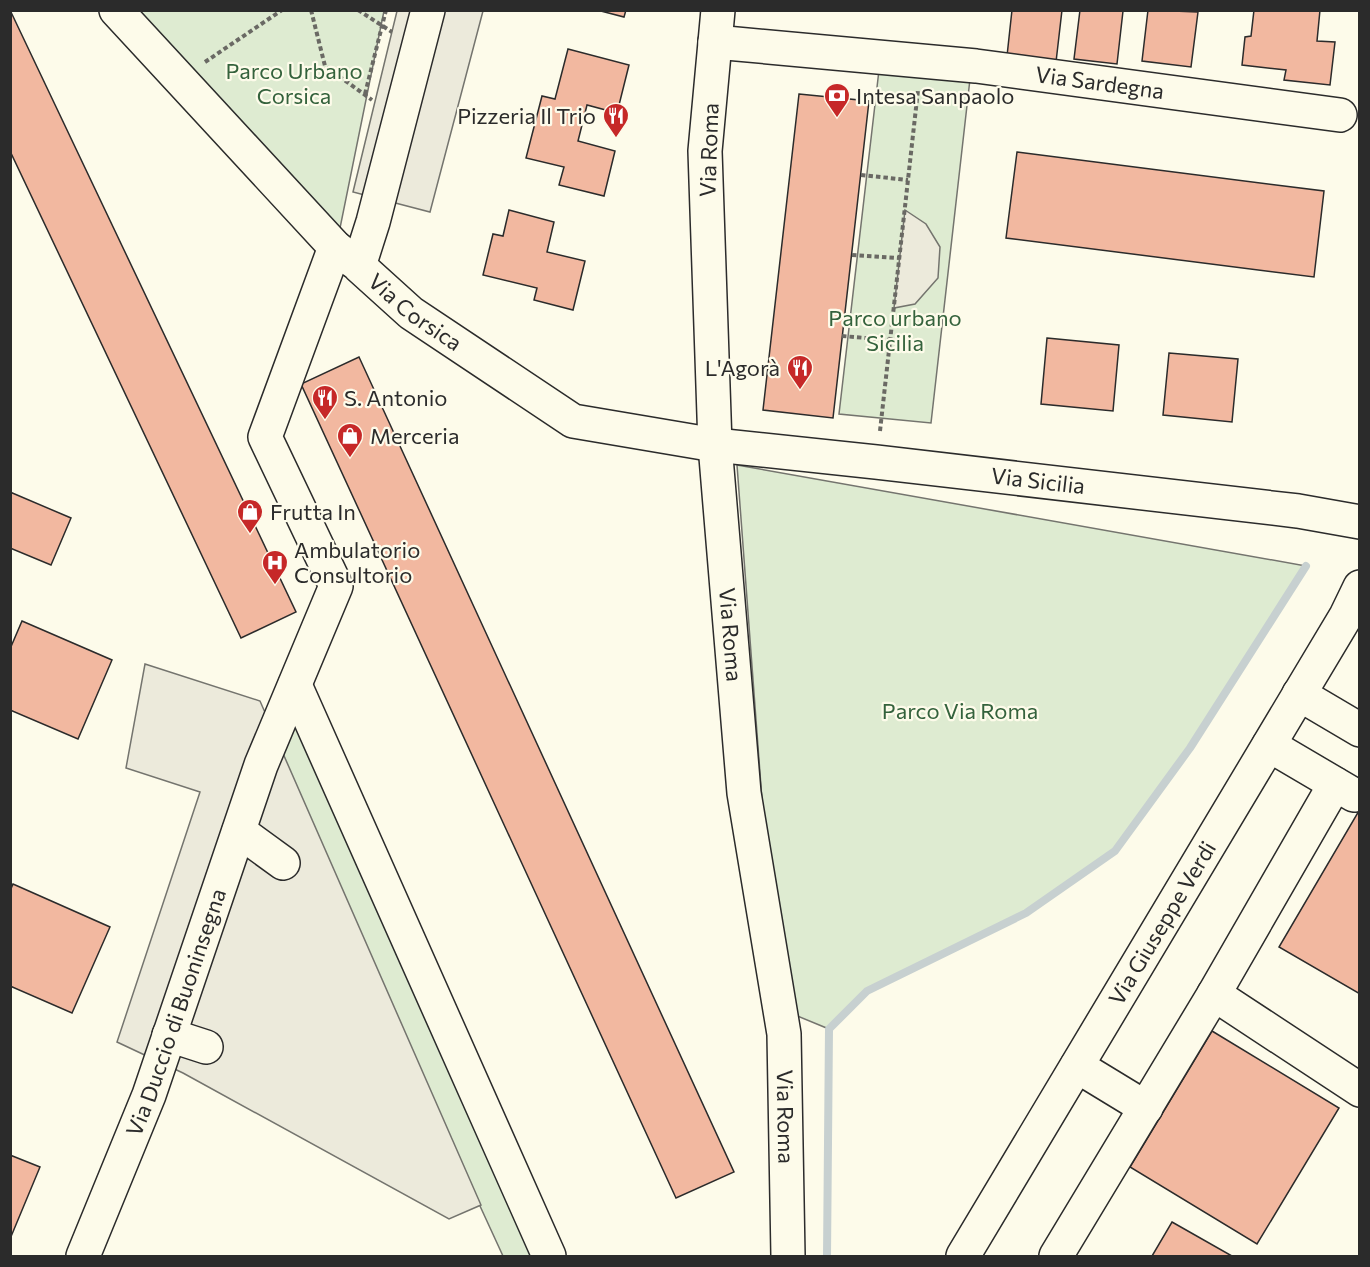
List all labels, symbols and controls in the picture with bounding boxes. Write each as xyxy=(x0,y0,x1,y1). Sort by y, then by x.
park label: Parco Urbano Corsica xyxy=(225,57,363,109)
street label: Via Sardegna xyxy=(1034,60,1166,104)
bank icon: Intesa Sanpaolo xyxy=(822,81,852,119)
place label: Intesa Sanpaolo xyxy=(856,82,1014,109)
restaurant icon: Pizzeria Il Trio xyxy=(601,101,631,139)
place label: Pizzeria Il Trio xyxy=(457,102,596,129)
street label: Via Roma xyxy=(693,102,724,198)
street label: Via Corsica xyxy=(363,267,467,356)
park label: Parco urbano Sicilia xyxy=(828,304,962,356)
restaurant icon: L'Agorà xyxy=(785,353,815,391)
place label: L'Agorà xyxy=(705,354,780,381)
restaurant icon: S. Antonio xyxy=(310,383,340,421)
place label: S. Antonio xyxy=(344,384,448,411)
shop icon: Merceria xyxy=(335,421,365,459)
place label: Merceria xyxy=(370,422,459,449)
street label: Via Sicilia xyxy=(990,461,1087,499)
shop icon: Frutta In xyxy=(235,497,265,535)
place label: Frutta In xyxy=(270,498,356,525)
place label: Ambulatorio Consultorio xyxy=(294,536,420,588)
hospital icon: Ambulatorio Consultorio xyxy=(260,548,290,586)
street label: Via Roma xyxy=(714,586,749,683)
park label: Parco Via Roma xyxy=(882,697,1038,724)
street label: Via Giuseppe Verdi xyxy=(1102,836,1221,1010)
street label: Via Duccio di Buoninsegna xyxy=(120,885,231,1140)
street label: Via Roma xyxy=(772,1069,800,1164)

